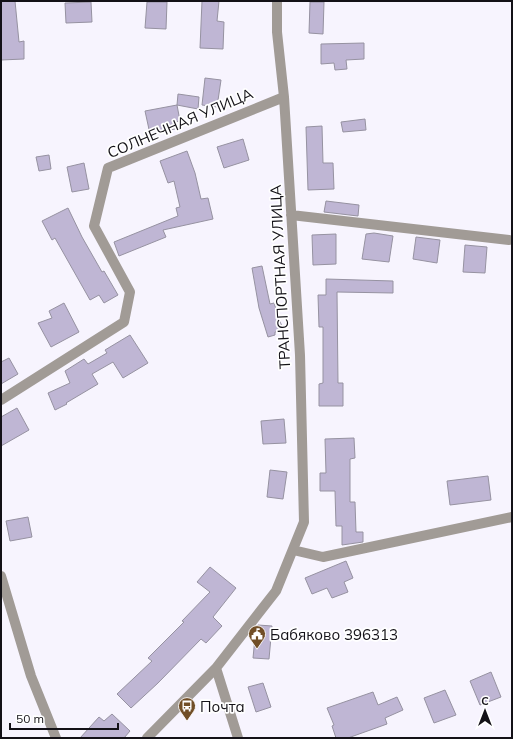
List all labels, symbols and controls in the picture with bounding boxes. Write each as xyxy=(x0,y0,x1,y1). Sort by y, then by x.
street label: СОЛНЕЧНАЯ УЛИЦА xyxy=(104,84,256,162)
street label: ТРАНСПОРТНАЯ УЛИЦА xyxy=(266,184,294,370)
public building icon: Бабяково 396313 xyxy=(247,624,267,649)
place label: Бабяково 396313 xyxy=(270,625,398,644)
north arrow xyxy=(465,691,505,731)
text: С xyxy=(481,694,489,708)
bus stop icon: Почта xyxy=(177,696,197,721)
place label: Почта xyxy=(200,697,245,716)
scale bar xyxy=(10,705,118,731)
text: 50 m xyxy=(16,711,44,726)

